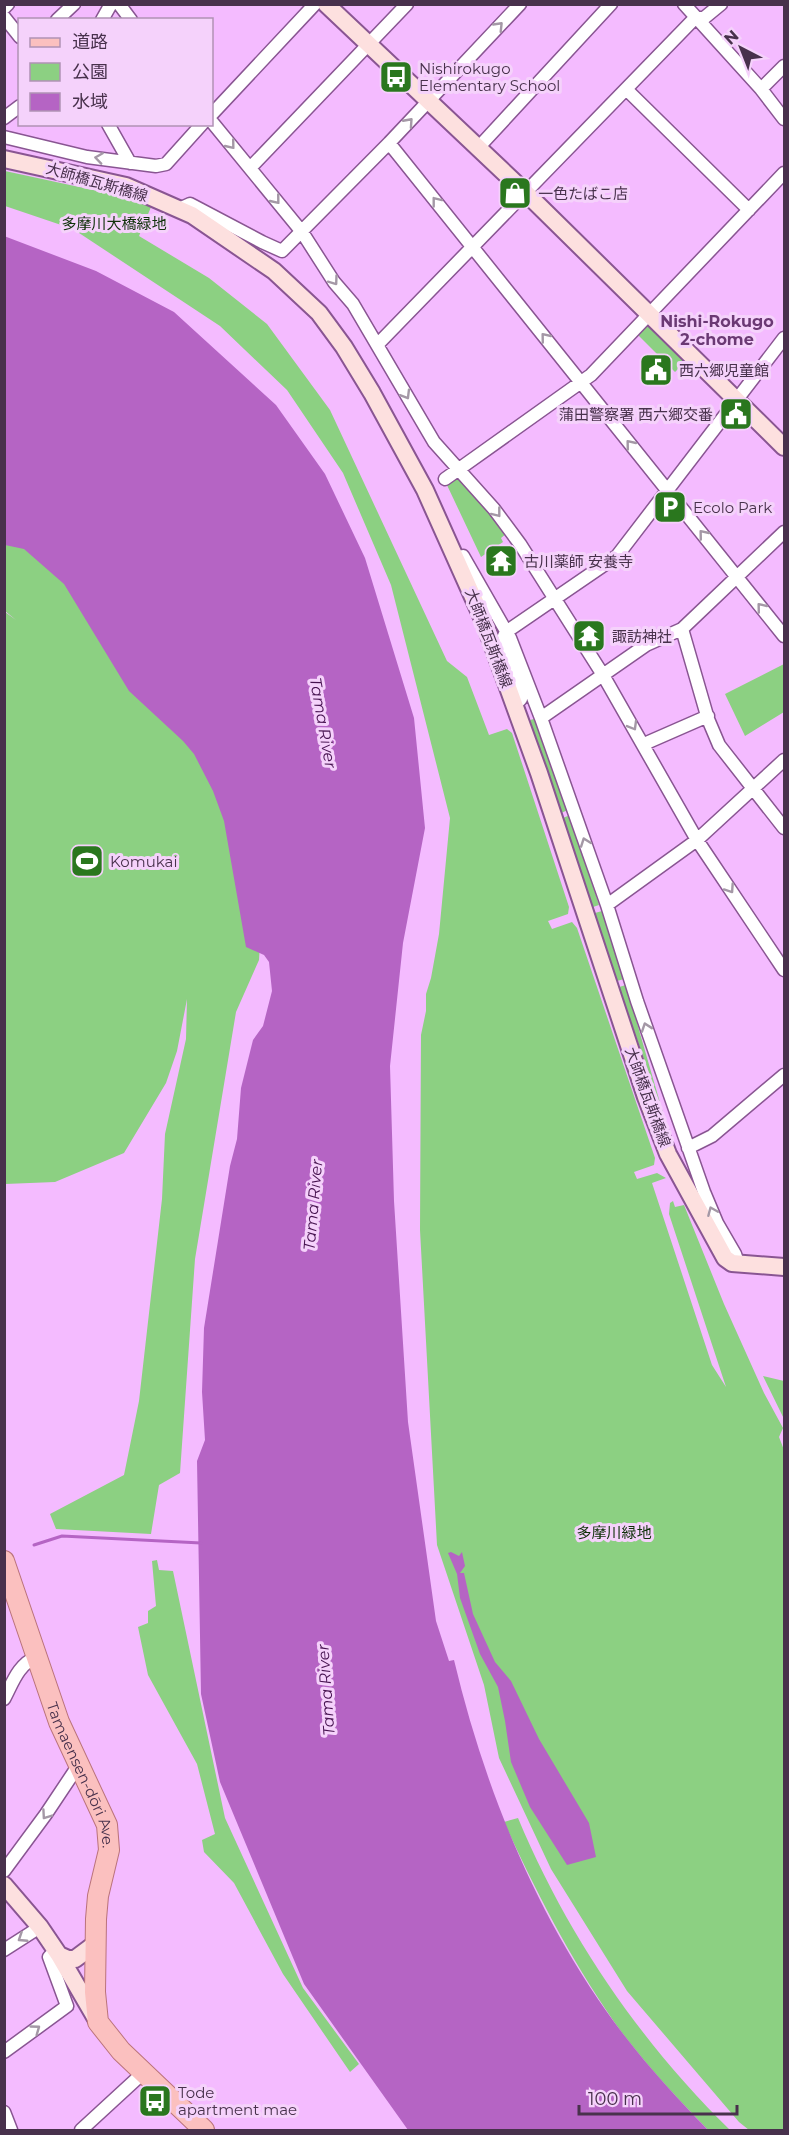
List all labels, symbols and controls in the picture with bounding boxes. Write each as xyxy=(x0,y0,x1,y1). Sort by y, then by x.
legend xyxy=(18,18,213,126)
north arrow xyxy=(711,18,771,78)
one-way arrow xyxy=(492,23,503,34)
text: N xyxy=(720,26,742,49)
text: 道路 xyxy=(72,31,108,53)
bus stop icon: Nishirokugo Elementary School xyxy=(378,59,414,95)
place label: Nishirokugo Elementary School xyxy=(419,59,560,95)
text: 公園 xyxy=(72,61,108,83)
text: 水域 xyxy=(72,91,108,113)
one-way arrow xyxy=(402,118,413,128)
one-way arrow xyxy=(223,138,234,149)
one-way arrow xyxy=(94,153,103,165)
street label: 大師橋瓦斯橋線 xyxy=(44,158,150,206)
shop icon: 一色たばこ店 xyxy=(497,175,533,211)
place label: 一色たばこ店 xyxy=(538,184,628,203)
one-way arrow xyxy=(268,193,279,204)
one-way arrow xyxy=(432,197,443,208)
park label: 多摩川大橋緑地 xyxy=(61,214,167,233)
one-way arrow xyxy=(326,274,337,285)
district label: Nishi-Rokugo 2-chome xyxy=(660,312,774,349)
one-way arrow xyxy=(541,333,552,344)
public building icon: 西六郷児童館 xyxy=(638,352,674,388)
place label: 西六郷児童館 xyxy=(679,361,769,380)
one-way arrow xyxy=(399,389,411,399)
public building icon: 蒲田警察署 西六郷交番 xyxy=(718,396,754,432)
place label: 蒲田警察署 西六郷交番 xyxy=(559,405,713,424)
one-way arrow xyxy=(627,440,638,451)
parking icon: Ecolo Park xyxy=(652,489,688,525)
place label: Ecolo Park xyxy=(693,498,772,517)
one-way arrow xyxy=(489,506,500,517)
one-way arrow xyxy=(699,529,710,540)
temple icon: 古川薬師 安養寺 xyxy=(483,543,519,579)
place label: 古川薬師 安養寺 xyxy=(524,552,633,571)
street label: 大師橋瓦斯橋線 xyxy=(461,586,517,690)
one-way arrow xyxy=(758,602,769,613)
temple icon: 諏訪神社 xyxy=(571,618,607,654)
place label: 諏訪神社 xyxy=(612,627,672,646)
water label: Tama River xyxy=(306,676,340,770)
one-way arrow xyxy=(625,720,637,730)
one-way arrow xyxy=(580,837,593,848)
sports icon: Komukai xyxy=(69,843,105,879)
place label: Komukai xyxy=(110,852,177,871)
one-way arrow xyxy=(723,882,734,893)
one-way arrow xyxy=(641,1022,654,1033)
street label: 大師橋瓦斯橋線 xyxy=(621,1044,675,1150)
water label: Tama River xyxy=(300,1158,327,1251)
one-way arrow xyxy=(707,1206,719,1217)
park label: 多摩川緑地 xyxy=(576,1523,652,1542)
water label: Tama River xyxy=(313,1643,339,1736)
street label: Tamaensen-dōri Ave. xyxy=(43,1699,118,1849)
one-way arrow xyxy=(42,1808,53,1819)
one-way arrow xyxy=(18,1931,29,1942)
one-way arrow xyxy=(29,2025,40,2036)
scale bar xyxy=(579,2078,736,2116)
bus stop icon: Tode apartment mae xyxy=(137,2083,173,2119)
place label: Tode apartment mae xyxy=(178,2083,297,2119)
text: 100 m xyxy=(588,2088,642,2110)

